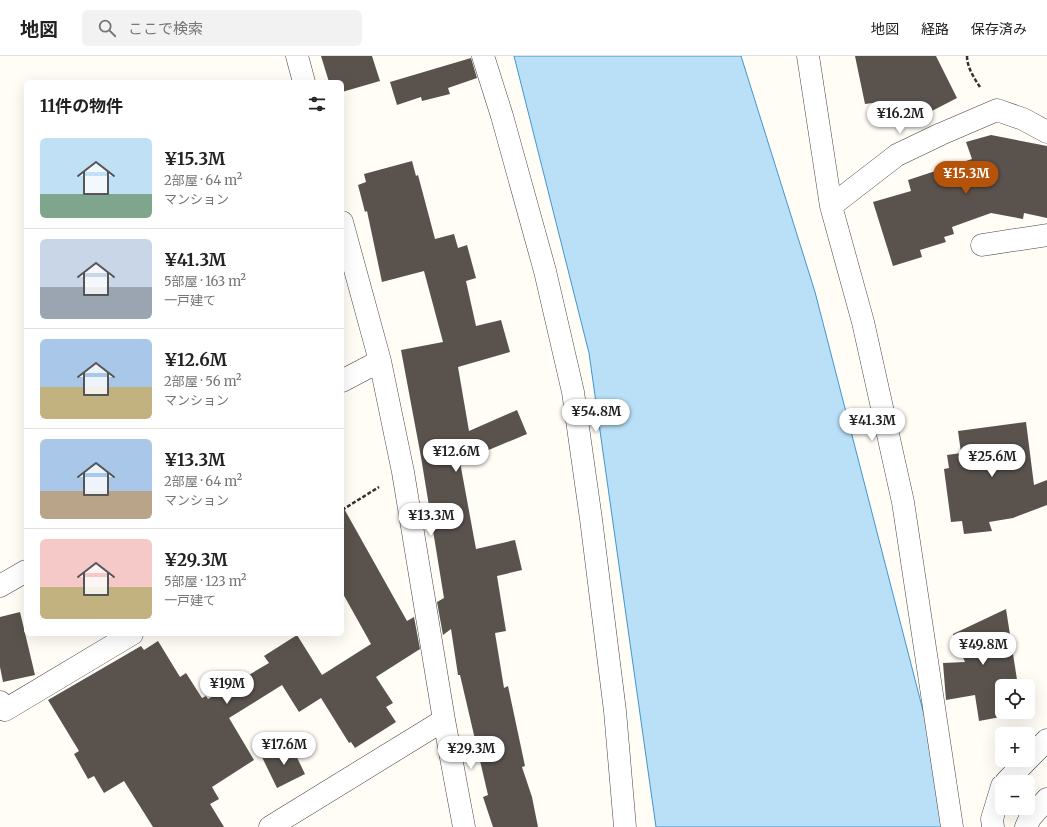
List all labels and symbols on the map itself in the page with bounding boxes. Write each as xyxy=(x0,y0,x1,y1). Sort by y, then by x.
pin: ¥16.2M xyxy=(867,101,933,135)
pin: ¥15.3M xyxy=(933,161,999,195)
pin: ¥54.8M xyxy=(563,399,629,433)
pin: ¥41.3M xyxy=(839,408,905,442)
pin: ¥12.6M xyxy=(423,439,489,473)
pin: ¥25.6M xyxy=(959,444,1025,478)
pin: ¥13.3M xyxy=(398,503,464,537)
pin: ¥49.8M xyxy=(950,632,1016,666)
pin: ¥19M xyxy=(203,671,251,705)
pin: ¥17.6M xyxy=(251,732,317,766)
pin: ¥29.3M xyxy=(438,736,504,770)

